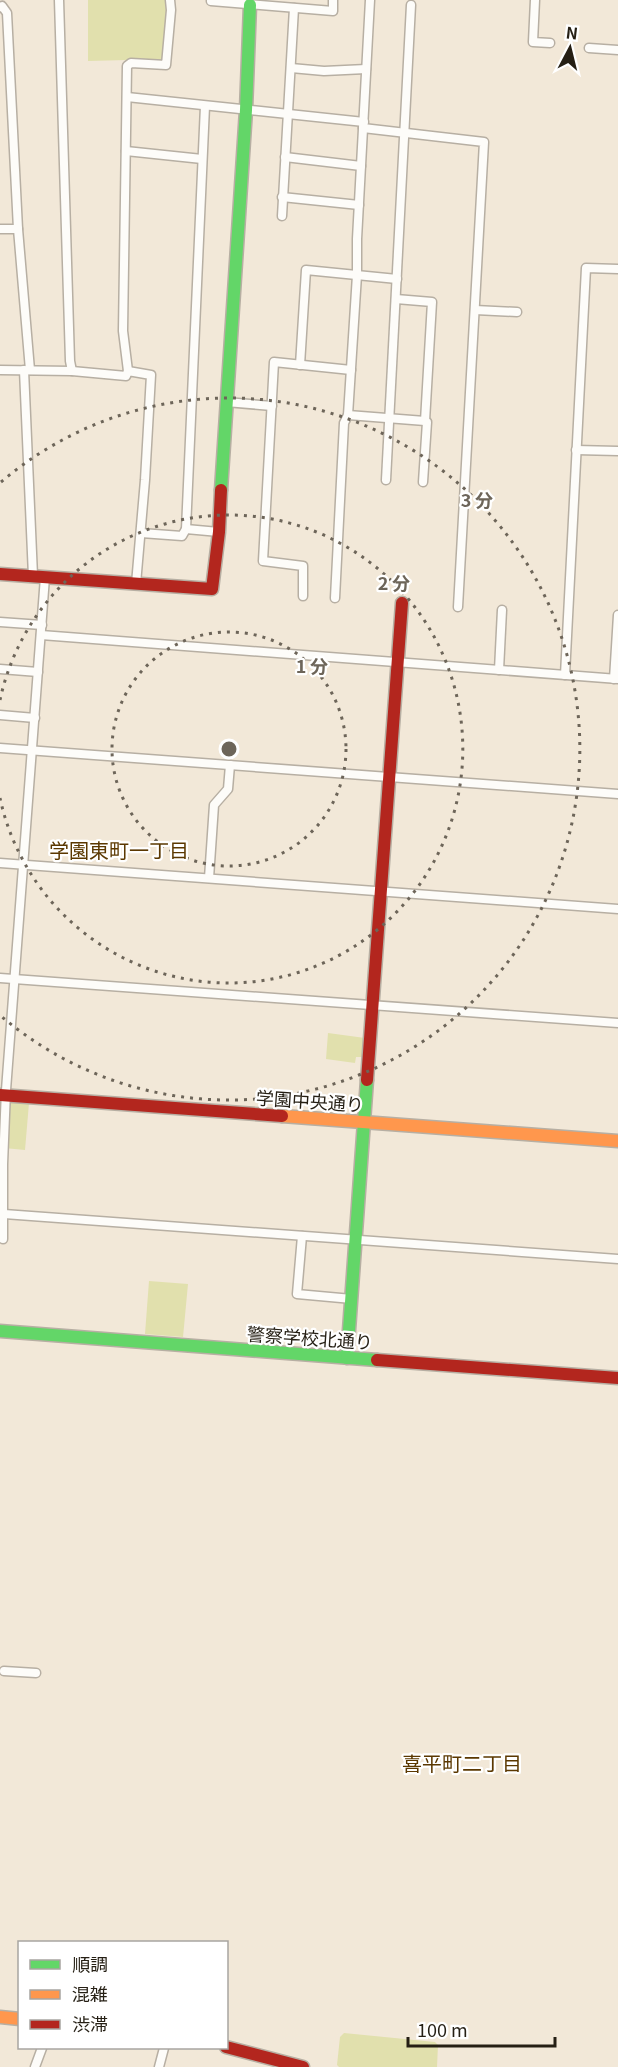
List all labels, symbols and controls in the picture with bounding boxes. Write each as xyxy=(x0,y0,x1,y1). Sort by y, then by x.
north arrow xyxy=(540,18,600,78)
text: N xyxy=(565,19,579,45)
text: 3 分 xyxy=(461,486,493,512)
text: 2 分 xyxy=(378,569,410,595)
text: 1 分 xyxy=(296,652,328,678)
centre of rings xyxy=(219,739,239,759)
district label: 学園東町一丁目 xyxy=(49,835,189,864)
street label: 学園中央通り xyxy=(255,1083,365,1117)
street label: 警察学校北通り xyxy=(246,1320,374,1354)
district label: 喜平町二丁目 xyxy=(402,1748,522,1777)
legend xyxy=(18,1941,228,2049)
text: 順調 xyxy=(72,1950,108,1976)
text: 混雑 xyxy=(72,1980,108,2006)
text: 渋滞 xyxy=(72,2010,108,2036)
scale bar xyxy=(408,2010,555,2048)
text: 100 m xyxy=(417,2016,468,2042)

